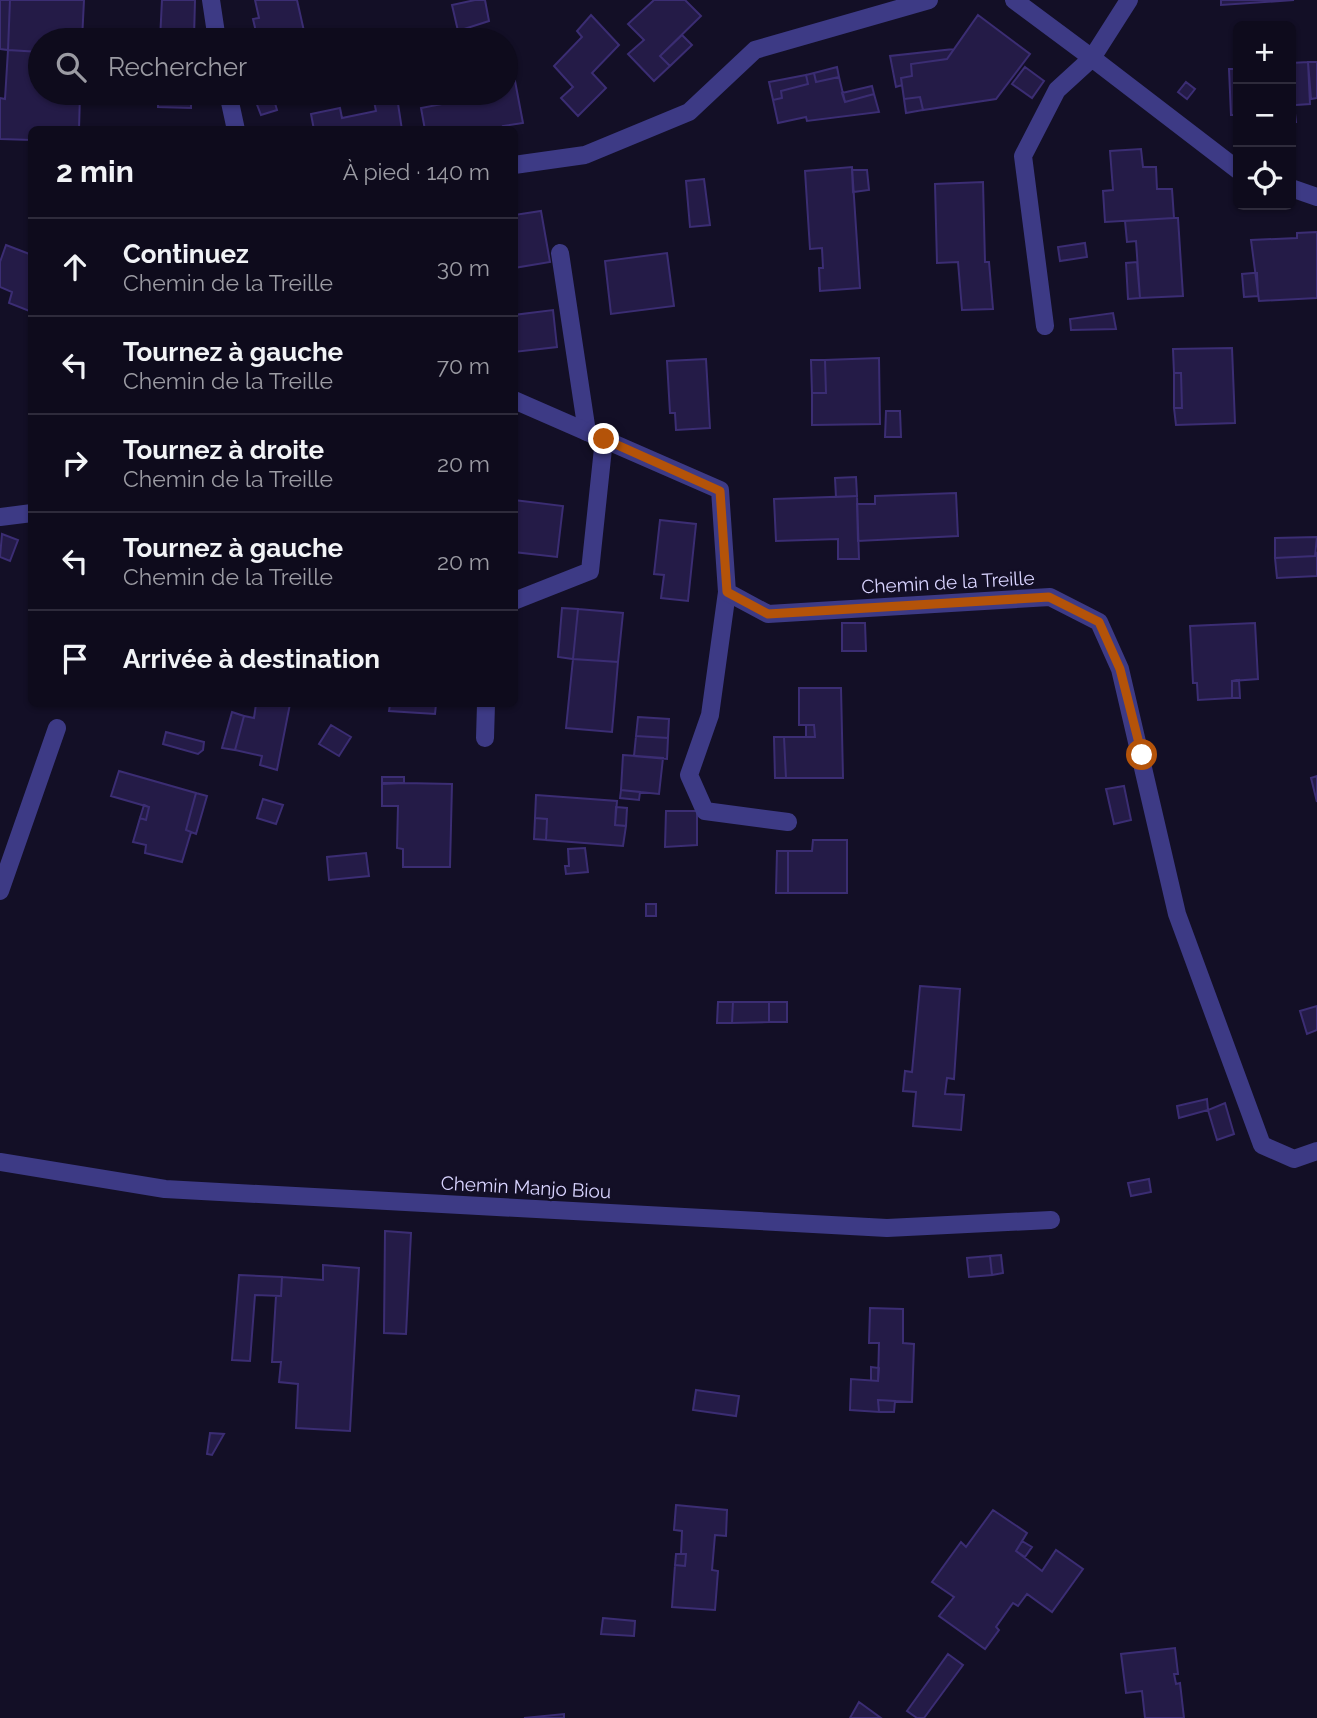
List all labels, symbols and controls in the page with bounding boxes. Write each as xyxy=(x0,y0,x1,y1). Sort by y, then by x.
map controls xyxy=(1233,21,1296,210)
button: + xyxy=(1233,21,1296,84)
search box xyxy=(28,28,518,105)
icon: search xyxy=(52,48,90,86)
text: Rechercher xyxy=(108,52,247,82)
button: − xyxy=(1233,84,1296,147)
button: locate xyxy=(1233,147,1296,210)
text: 2 min xyxy=(56,154,134,189)
text: À pied · 140 m xyxy=(343,158,490,185)
text: Continuez xyxy=(123,239,249,269)
icon: ahead xyxy=(56,248,94,286)
text: 30 m xyxy=(437,254,490,281)
text: Chemin de la Treille xyxy=(123,269,333,296)
text: Tournez à gauche xyxy=(123,337,343,367)
icon: left xyxy=(56,346,94,384)
text: 70 m xyxy=(437,352,490,379)
text: Chemin de la Treille xyxy=(123,367,333,394)
route end xyxy=(588,423,619,454)
text: Tournez à droite xyxy=(123,435,324,465)
icon: right xyxy=(56,444,94,482)
text: 20 m xyxy=(437,450,490,477)
text: Chemin de la Treille xyxy=(123,465,333,492)
text: Tournez à gauche xyxy=(123,533,343,563)
icon: left xyxy=(56,542,94,580)
text: 20 m xyxy=(437,548,490,575)
text: Chemin de la Treille xyxy=(123,563,333,590)
street label: Chemin de la Treille xyxy=(861,566,1035,598)
icon: arrive xyxy=(56,640,94,678)
text: Arrivée à destination xyxy=(123,644,380,674)
route start xyxy=(1126,739,1157,770)
street label: Chemin Manjo Biou xyxy=(440,1172,612,1202)

